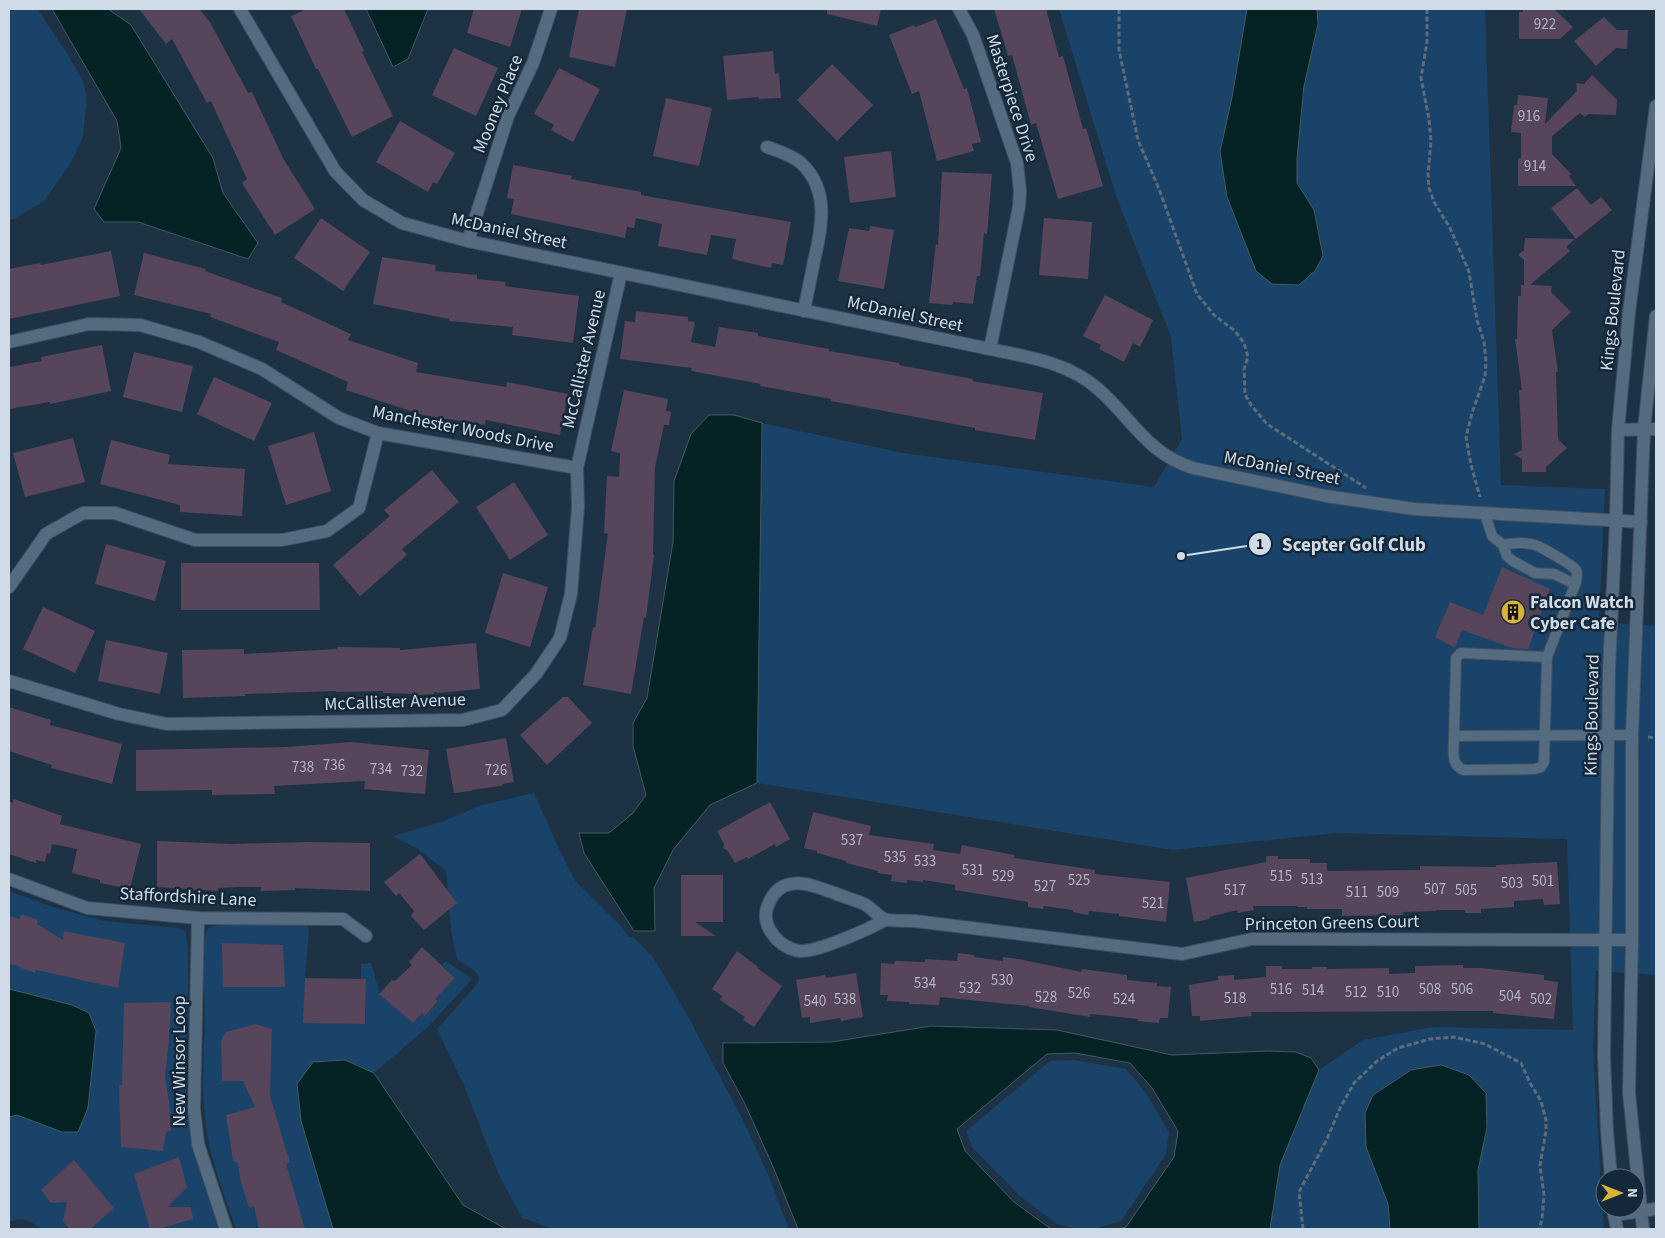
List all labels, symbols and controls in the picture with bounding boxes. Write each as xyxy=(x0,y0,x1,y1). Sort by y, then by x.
house number: 922 xyxy=(1534,14,1556,35)
street label: Masterpiece Drive xyxy=(980,31,1044,165)
street label: Mooney Place xyxy=(467,51,529,157)
house number: 916 xyxy=(1518,106,1540,127)
house number: 914 xyxy=(1524,156,1547,177)
street label: McDaniel Street xyxy=(449,207,569,255)
street label: Kings Boulevard xyxy=(1594,248,1632,372)
street label: McCallister Avenue xyxy=(556,287,612,431)
street label: McDaniel Street xyxy=(845,290,965,338)
street label: Manchester Woods Drive xyxy=(370,399,556,459)
street label: McDaniel Street xyxy=(1222,444,1342,492)
callout: Scepter Golf Club xyxy=(1247,527,1436,561)
text: Scepter Golf Club xyxy=(1282,532,1426,559)
text: 1 xyxy=(1256,534,1264,555)
place label: Falcon Watch Cyber Cafe xyxy=(1530,590,1634,636)
building icon: Falcon Watch Cyber Cafe xyxy=(1500,599,1526,625)
street label: Kings Boulevard xyxy=(1578,654,1606,776)
street label: McCallister Avenue xyxy=(324,687,466,717)
house number: 736 xyxy=(323,755,345,776)
house number: 738 xyxy=(292,757,314,778)
house number: 734 xyxy=(370,759,393,780)
house number: 726 xyxy=(485,760,507,781)
house number: 732 xyxy=(401,761,423,782)
house number: 537 xyxy=(841,830,863,851)
house number: 535 xyxy=(884,847,906,868)
house number: 533 xyxy=(914,851,936,872)
house number: 531 xyxy=(962,860,984,881)
house number: 529 xyxy=(992,866,1014,887)
house number: 515 xyxy=(1270,866,1292,887)
house number: 513 xyxy=(1301,869,1323,890)
house number: 525 xyxy=(1068,870,1090,891)
house number: 501 xyxy=(1532,871,1554,892)
house number: 503 xyxy=(1501,873,1523,894)
house number: 527 xyxy=(1034,876,1056,897)
house number: 507 xyxy=(1424,879,1446,900)
house number: 517 xyxy=(1224,880,1246,901)
house number: 505 xyxy=(1455,880,1477,901)
street label: Staffordshire Lane xyxy=(119,881,257,913)
house number: 511 xyxy=(1346,882,1368,903)
house number: 509 xyxy=(1377,882,1399,903)
house number: 521 xyxy=(1142,893,1164,914)
street label: Princeton Greens Court xyxy=(1245,909,1419,937)
house number: 530 xyxy=(991,970,1013,991)
house number: 534 xyxy=(914,973,937,994)
house number: 532 xyxy=(959,978,981,999)
house number: 516 xyxy=(1270,979,1292,1000)
house number: 508 xyxy=(1419,979,1441,1000)
house number: 506 xyxy=(1451,979,1473,1000)
house number: 514 xyxy=(1302,980,1325,1001)
house number: 512 xyxy=(1345,982,1367,1003)
house number: 510 xyxy=(1377,982,1399,1003)
house number: 526 xyxy=(1068,983,1090,1004)
house number: 504 xyxy=(1499,986,1522,1007)
house number: 528 xyxy=(1035,987,1057,1008)
house number: 518 xyxy=(1224,988,1246,1009)
house number: 538 xyxy=(834,989,856,1010)
house number: 524 xyxy=(1113,989,1136,1010)
house number: 502 xyxy=(1530,989,1552,1010)
house number: 540 xyxy=(804,991,826,1012)
street label: New Winsor Loop xyxy=(167,996,192,1126)
north arrow xyxy=(1595,1168,1645,1218)
text: N xyxy=(1622,1188,1642,1198)

